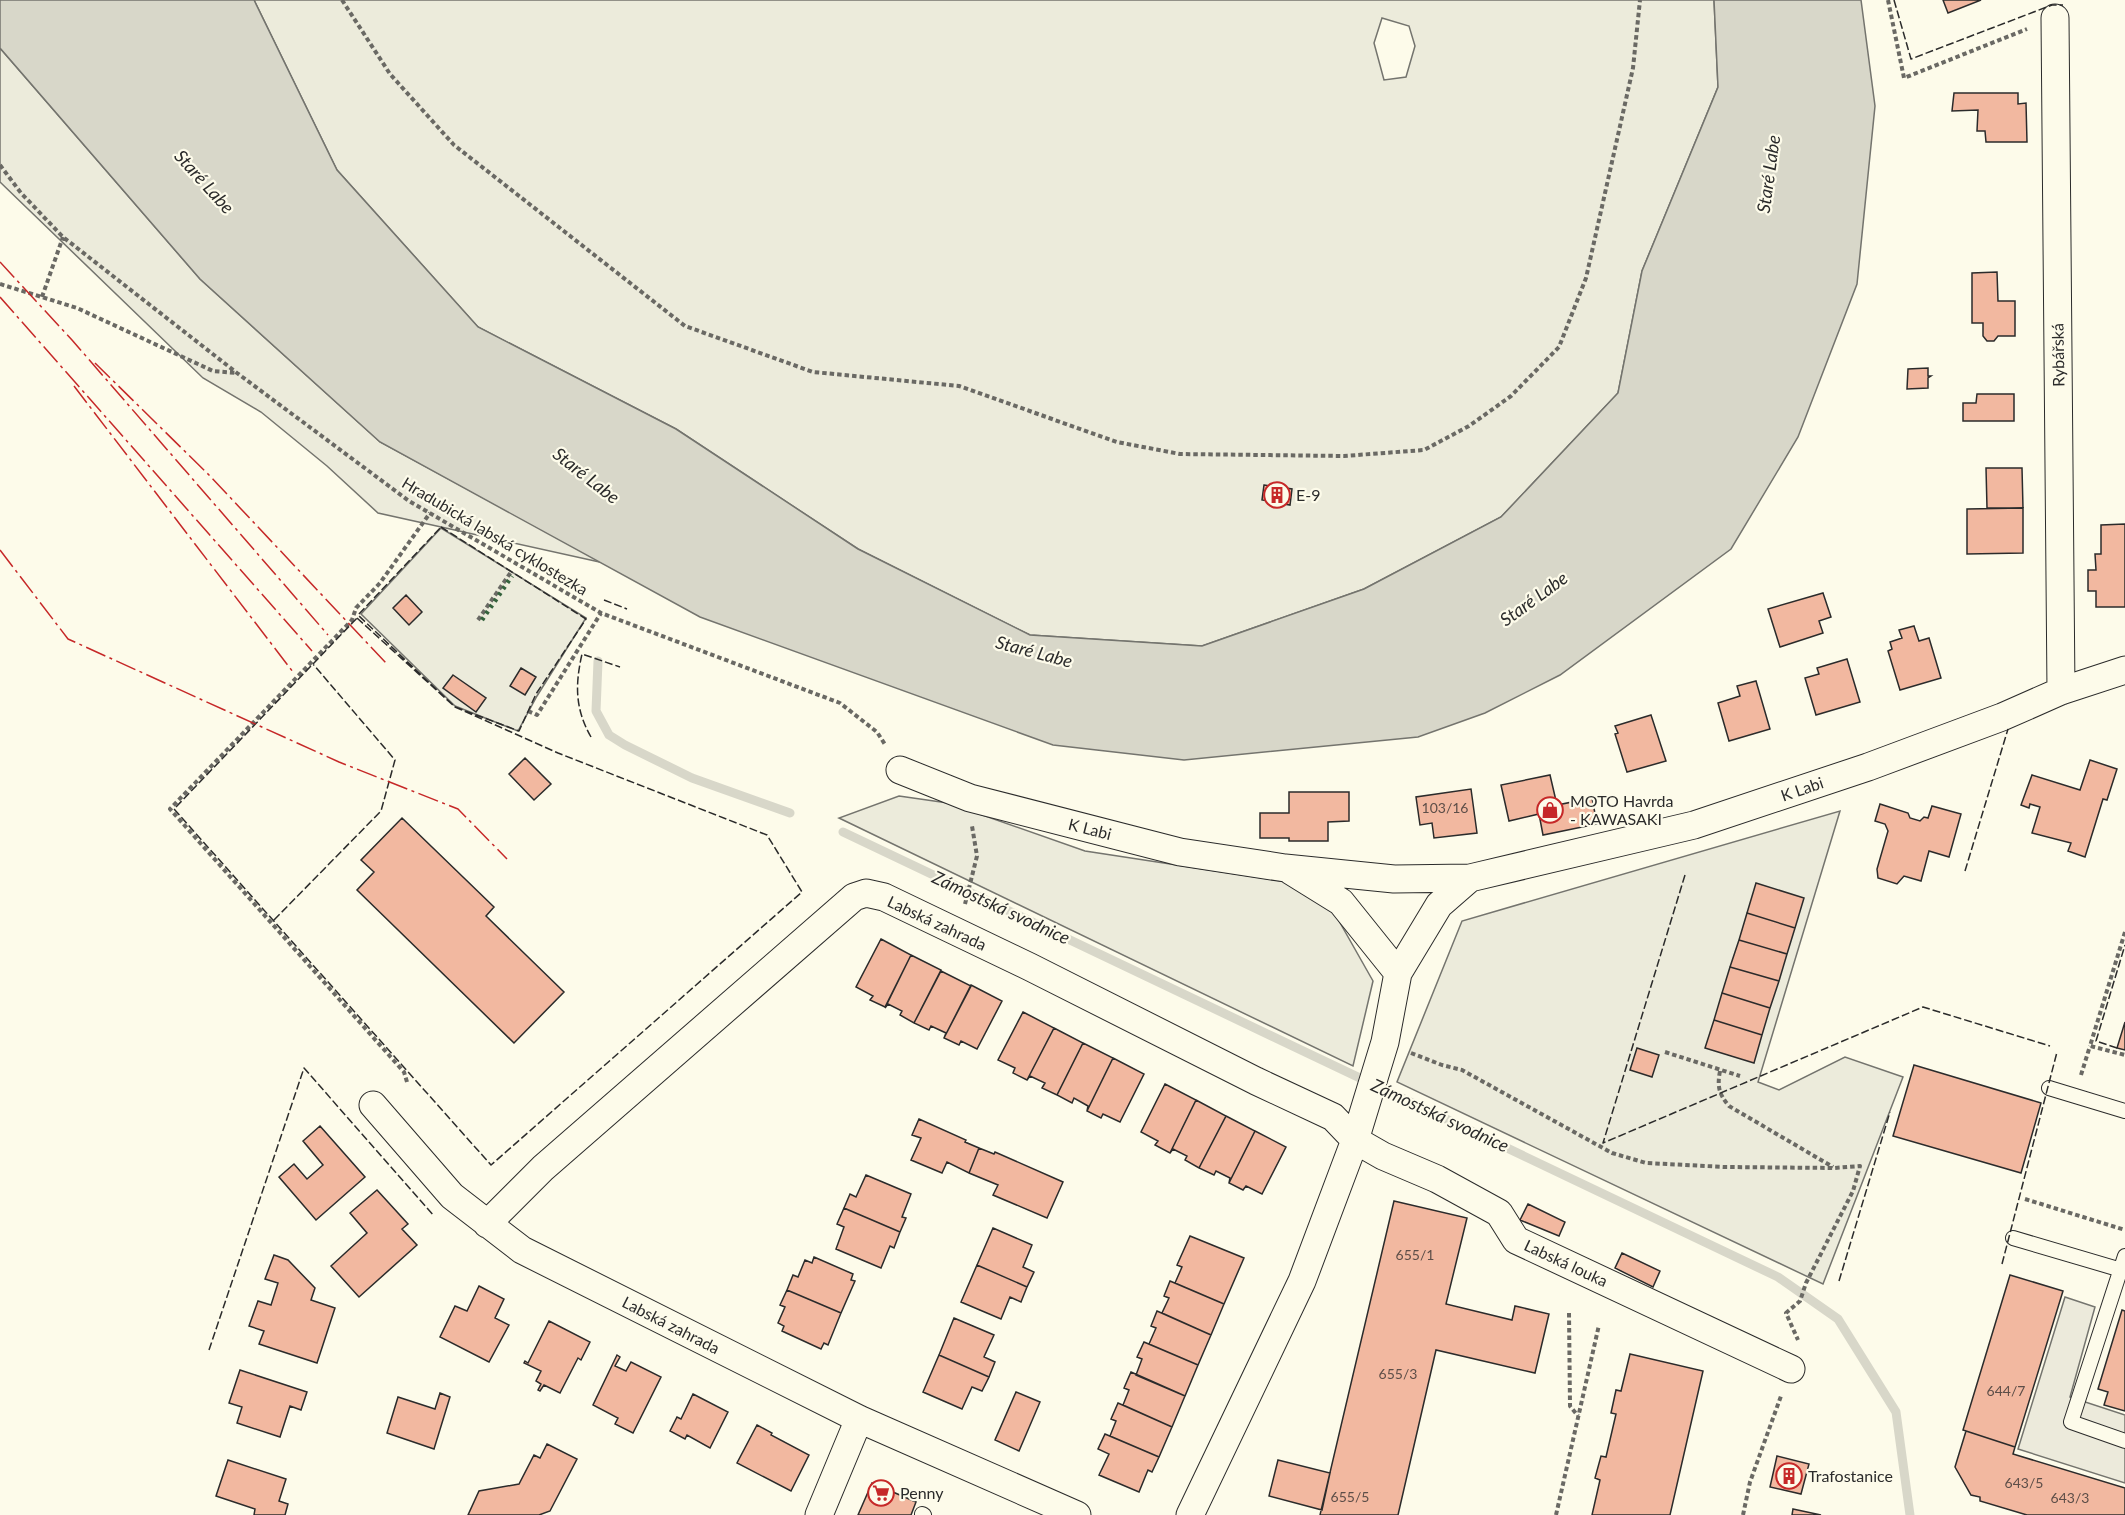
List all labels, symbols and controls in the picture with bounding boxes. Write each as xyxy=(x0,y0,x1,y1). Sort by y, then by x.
water label: Staré Labe xyxy=(1752,134,1784,214)
water label: Staré Labe xyxy=(170,145,239,218)
street label: Rybářská xyxy=(2047,323,2068,387)
water label: Staré Labe xyxy=(549,442,624,508)
street label: Hradubická labská cyklostezka xyxy=(399,473,592,599)
building icon: E-9 xyxy=(1262,480,1292,510)
place label: E-9 xyxy=(1296,485,1320,504)
water label: Staré Labe xyxy=(1495,566,1572,630)
water label: Staré Labe xyxy=(994,630,1075,672)
street label: K Labi xyxy=(1778,772,1826,805)
place label: MOTO Havrda - KAWASAKI xyxy=(1570,791,1673,828)
shop icon: MOTO Havrda - KAWASAKI xyxy=(1535,795,1565,825)
house number: 103/16 xyxy=(1422,799,1468,816)
street label: K Labi xyxy=(1067,814,1114,843)
water label: Zámostská svodnice xyxy=(928,865,1074,949)
street label: Labská zahrada xyxy=(885,891,990,954)
water label: Zámostská svodnice xyxy=(1367,1073,1513,1157)
street label: Labská louka xyxy=(1521,1235,1611,1290)
house number: 655/1 xyxy=(1396,1246,1434,1263)
street label: Labská zahrada xyxy=(619,1292,723,1357)
house number: 655/3 xyxy=(1379,1365,1417,1382)
house number: 644/7 xyxy=(1987,1382,2025,1399)
building icon: Trafostanice xyxy=(1774,1461,1804,1491)
place label: Trafostanice xyxy=(1808,1466,1893,1485)
house number: 643/5 xyxy=(2005,1474,2043,1491)
supermarket icon: Penny xyxy=(866,1478,896,1508)
place label: Penny xyxy=(900,1483,944,1502)
house number: 655/5 xyxy=(1331,1488,1369,1505)
house number: 643/3 xyxy=(2051,1489,2089,1506)

